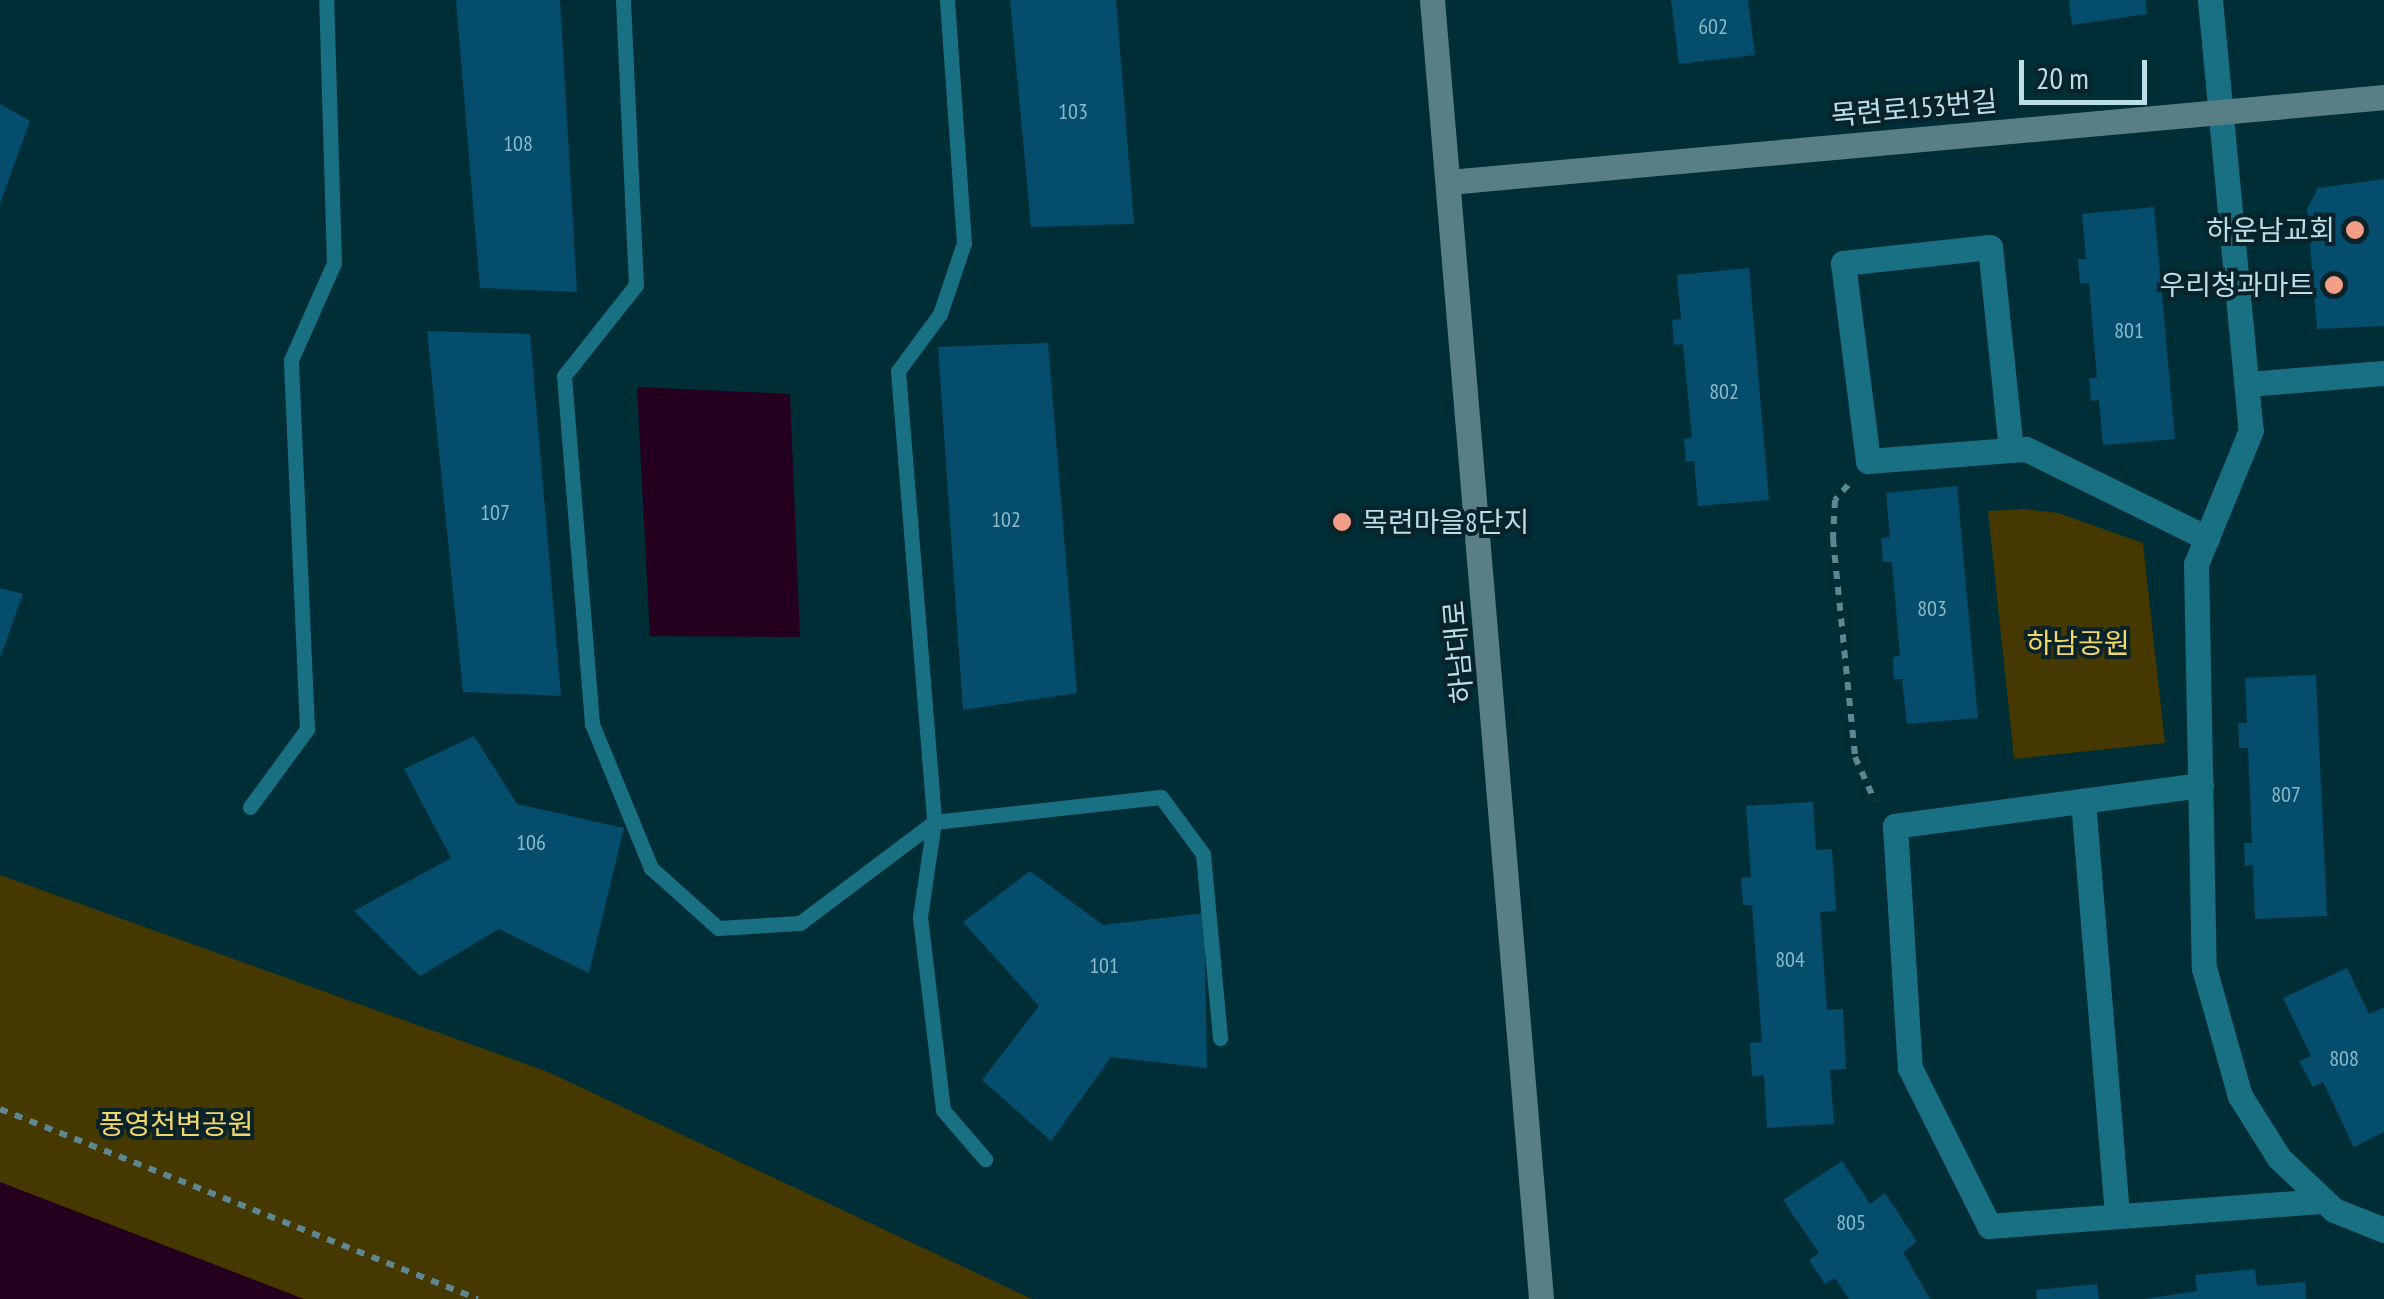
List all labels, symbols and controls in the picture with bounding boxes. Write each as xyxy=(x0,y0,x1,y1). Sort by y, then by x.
house number: 602 xyxy=(1698,14,1728,40)
scale bar xyxy=(2024,40,2152,102)
text: 20 m xyxy=(2036,58,2089,97)
street label: 목련로153번길 xyxy=(1830,84,1998,132)
house number: 103 xyxy=(1058,99,1088,125)
house number: 108 xyxy=(503,131,533,157)
place label: 하운남교회 xyxy=(2206,213,2335,247)
marker: 하운남교회 xyxy=(2344,219,2366,241)
place label: 우리청과마트 xyxy=(2159,268,2314,302)
marker: 우리청과마트 xyxy=(2323,274,2345,296)
house number: 801 xyxy=(2114,318,2144,344)
house number: 802 xyxy=(1709,379,1739,405)
house number: 107 xyxy=(480,500,510,526)
place label: 목련마을8단지 xyxy=(1362,505,1529,539)
house number: 102 xyxy=(991,507,1021,533)
marker: 목련마을8단지 xyxy=(1331,511,1353,533)
house number: 803 xyxy=(1917,596,1947,622)
street label: 하남대로 xyxy=(1437,599,1479,705)
park label: 하남공원 xyxy=(2026,626,2130,660)
house number: 807 xyxy=(2271,782,2301,808)
house number: 106 xyxy=(516,830,546,856)
house number: 804 xyxy=(1775,947,1805,973)
house number: 101 xyxy=(1089,953,1119,979)
house number: 808 xyxy=(2329,1046,2359,1072)
park label: 풍영천변공원 xyxy=(99,1107,253,1141)
house number: 805 xyxy=(1836,1210,1866,1236)

